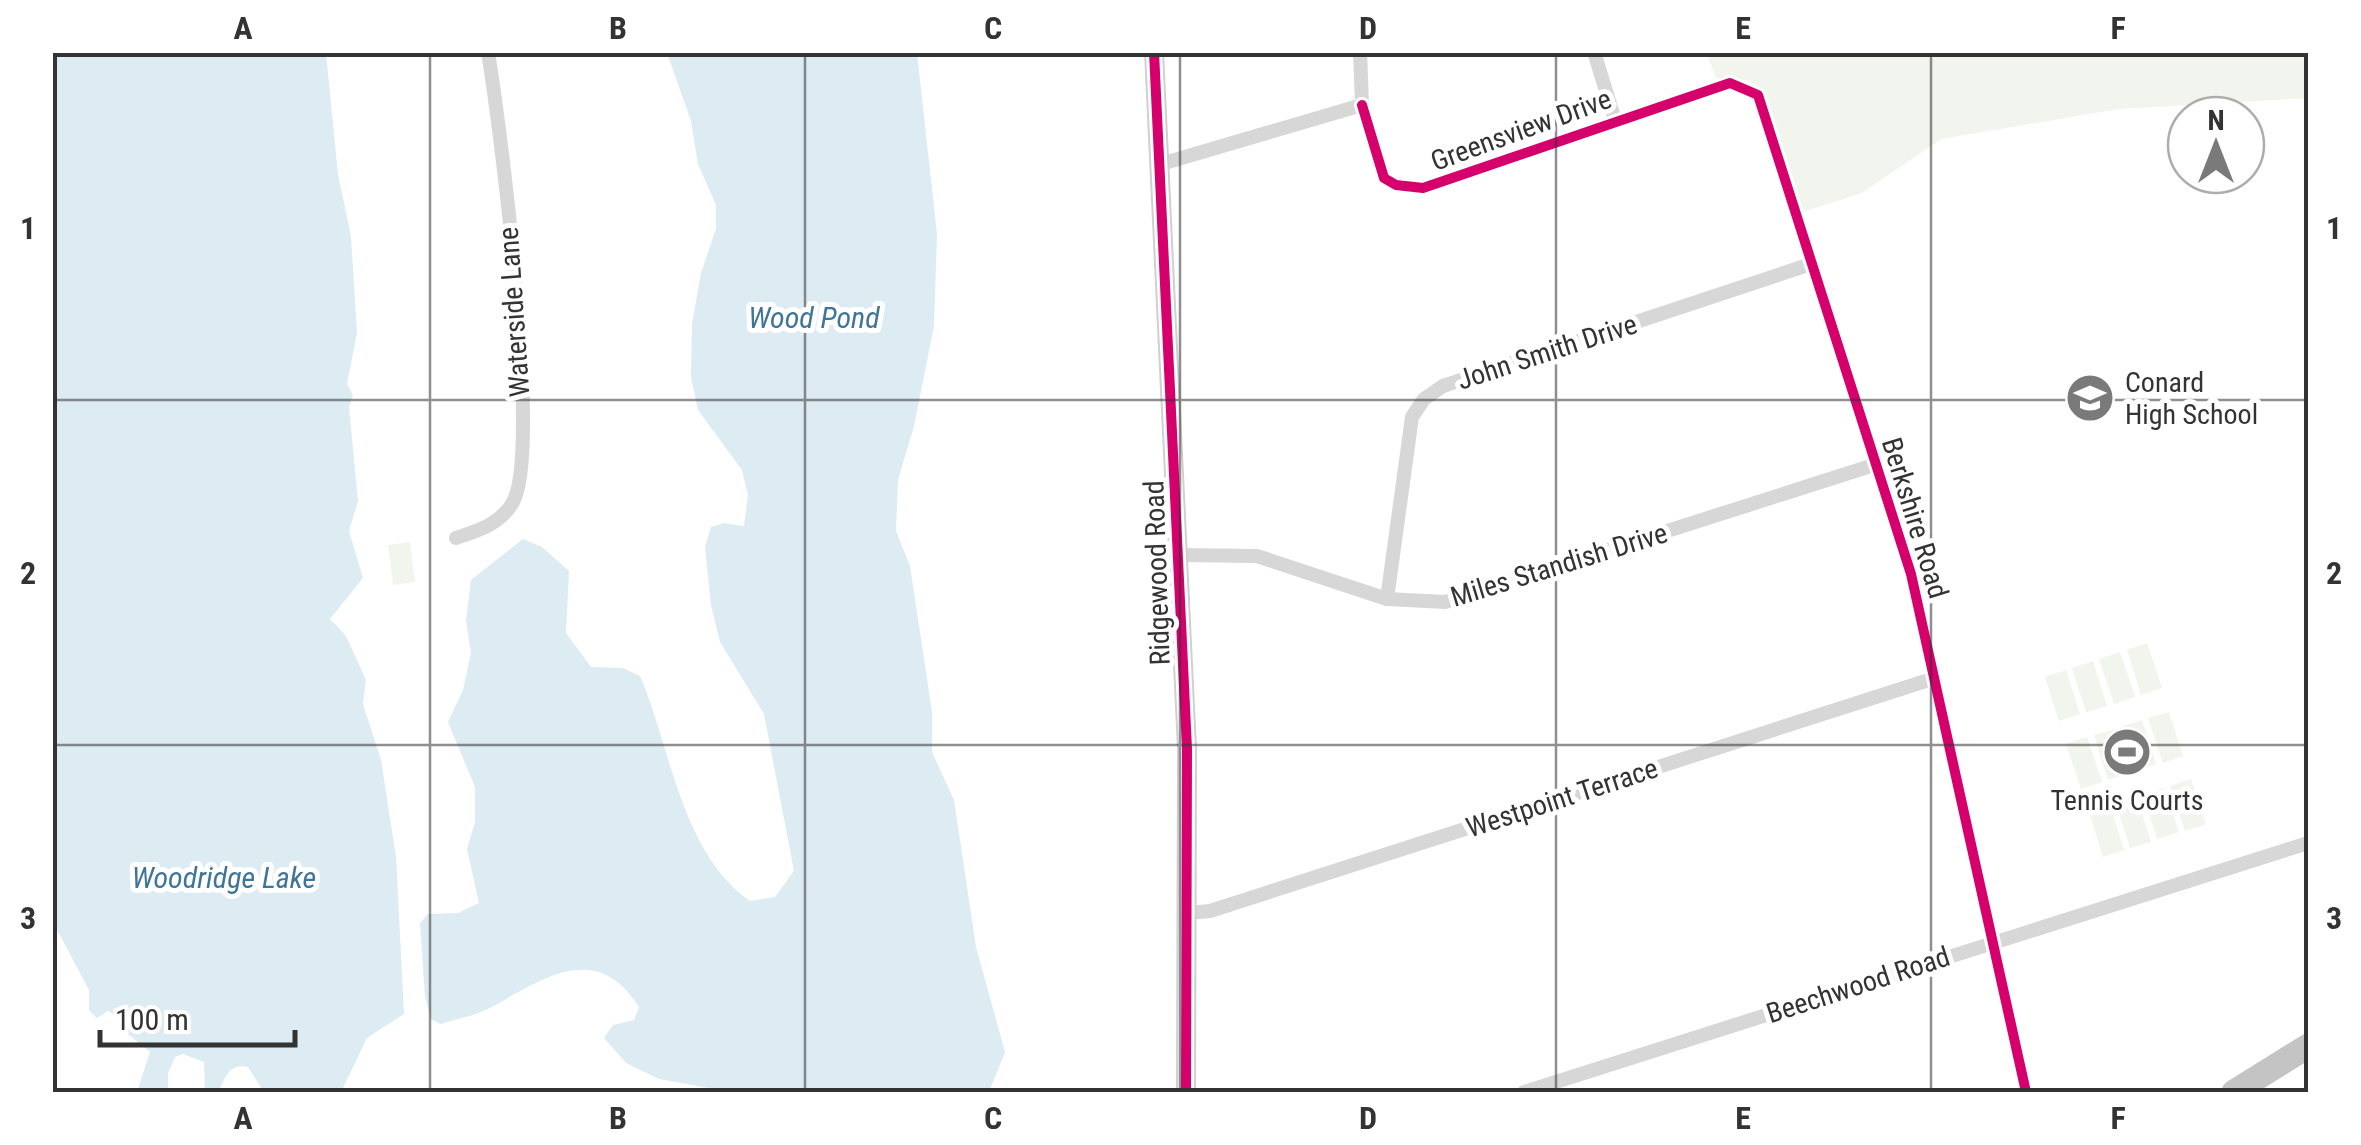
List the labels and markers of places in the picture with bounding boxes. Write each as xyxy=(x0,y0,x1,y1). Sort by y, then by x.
place label: Conard High School xyxy=(2125,366,2258,431)
school or university icon: Conard High School xyxy=(2064,372,2116,424)
sports icon: Tennis Courts xyxy=(2101,726,2153,778)
place label: Tennis Courts xyxy=(2051,784,2203,817)

